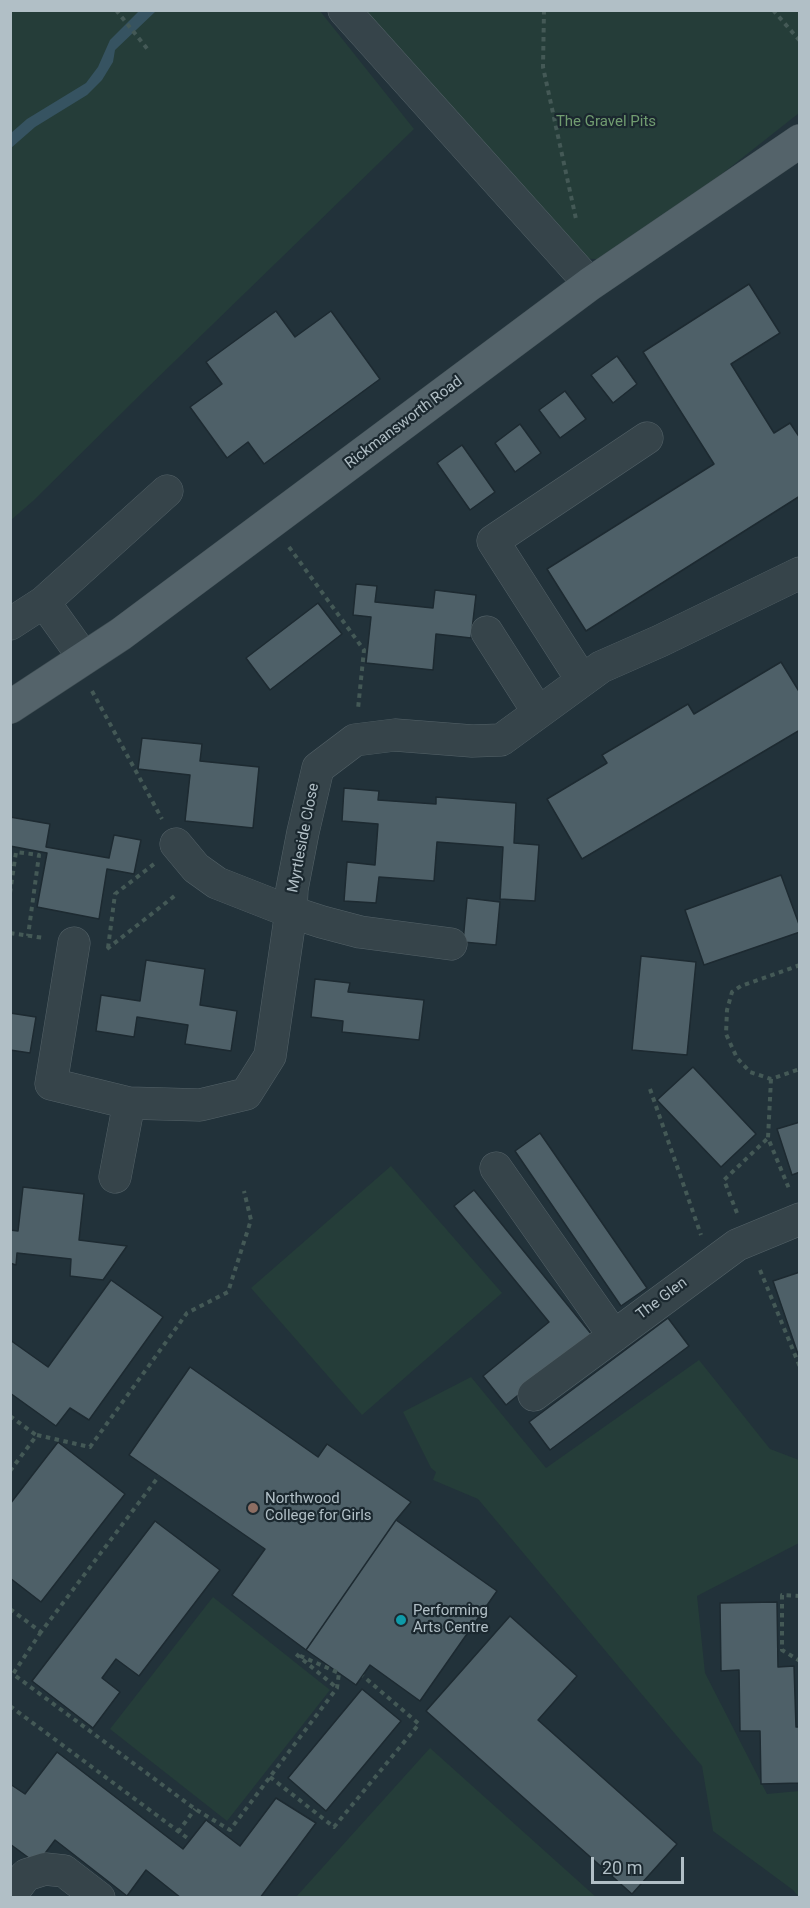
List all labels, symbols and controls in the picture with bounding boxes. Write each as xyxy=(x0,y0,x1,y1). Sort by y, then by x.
park label: The Gravel Pits xyxy=(556,113,656,131)
street label: Rickmansworth Road xyxy=(342,373,466,473)
street label: Myrtleside Close xyxy=(285,782,323,894)
street label: The Glen xyxy=(633,1274,691,1324)
place label: Northwood College for Girls xyxy=(265,1490,372,1525)
marker: Northwood College for Girls xyxy=(246,1501,260,1515)
place label: Performing Arts Centre xyxy=(413,1602,488,1637)
marker: Performing Arts Centre xyxy=(394,1613,408,1627)
scale bar xyxy=(594,1845,687,1883)
text: 20 m xyxy=(602,1857,642,1878)

